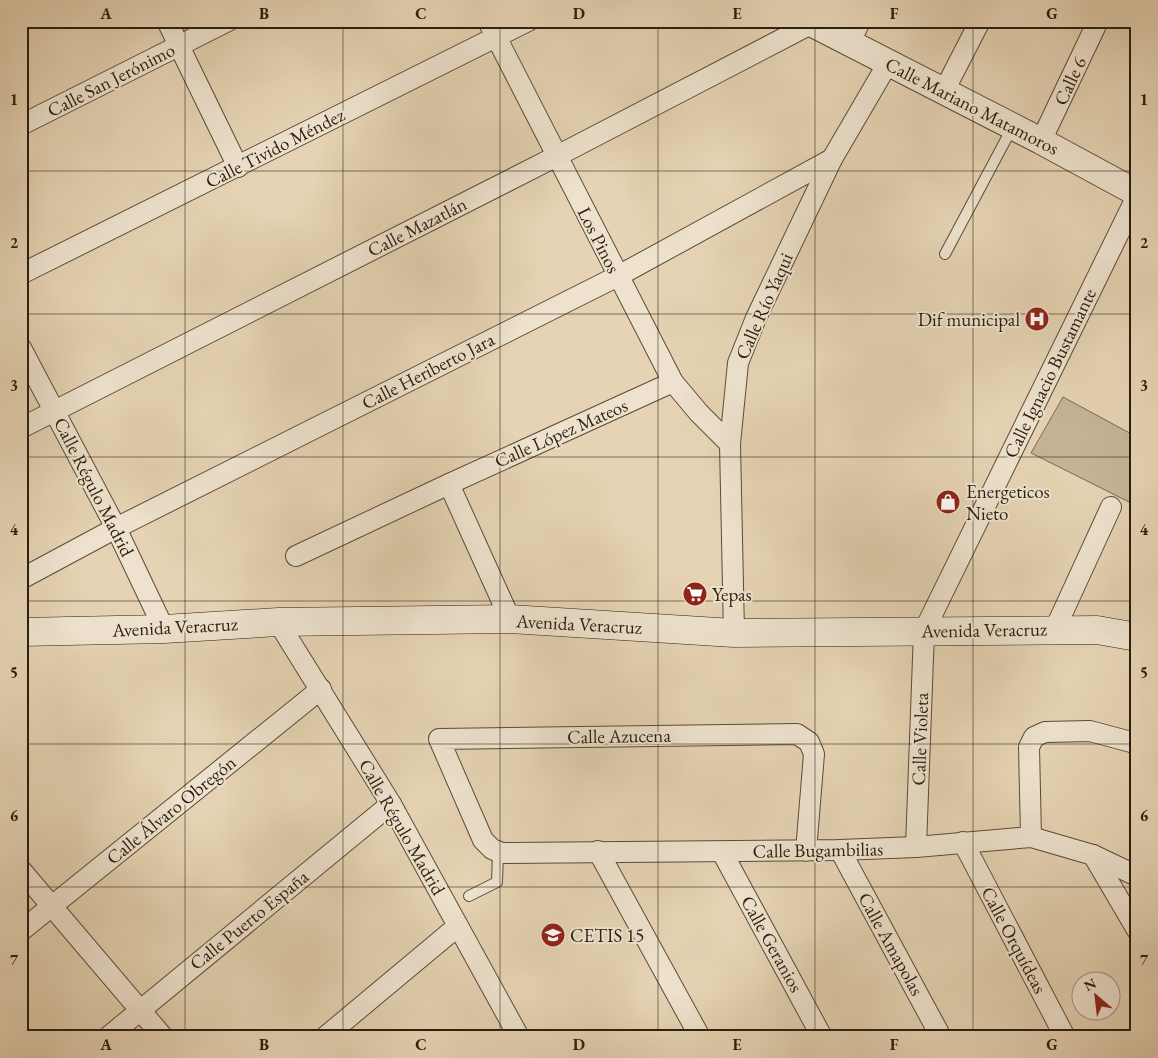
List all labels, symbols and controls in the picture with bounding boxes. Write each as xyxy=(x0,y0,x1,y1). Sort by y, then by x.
text: A xyxy=(99,3,112,24)
text: B xyxy=(259,3,269,24)
text: C xyxy=(415,3,427,24)
text: D xyxy=(573,3,585,24)
text: E xyxy=(732,3,742,24)
text: F xyxy=(890,3,899,24)
text: G xyxy=(1046,3,1058,24)
street label: Calle San Jerónimo xyxy=(43,37,179,123)
street label: Calle Mariano Matamoros xyxy=(881,51,1063,161)
street label: Calle 6 xyxy=(1048,53,1092,109)
text: 1 xyxy=(10,89,18,110)
text: 1 xyxy=(1140,89,1148,110)
street label: Calle Tivido Méndez xyxy=(201,102,350,194)
street label: Calle Mazatlán xyxy=(363,191,471,263)
street label: Los Pinos xyxy=(572,203,626,277)
text: 2 xyxy=(10,232,19,253)
text: 2 xyxy=(1140,232,1149,253)
street label: Calle Río Yaqui xyxy=(729,249,799,363)
street label: Calle Ignacio Bustamante xyxy=(998,284,1102,462)
hospital icon: Dif municipal xyxy=(1024,306,1050,332)
place label: Dif municipal xyxy=(918,307,1020,332)
street label: Calle Heriberto Jara xyxy=(357,327,499,415)
text: 3 xyxy=(10,375,18,396)
text: 3 xyxy=(1140,375,1148,396)
street label: Calle López Mateos xyxy=(491,392,631,474)
street label: Calle Régulo Madrid xyxy=(48,413,140,561)
place label: Energeticos Nieto xyxy=(966,479,1050,526)
shop icon: Energeticos Nieto xyxy=(935,489,961,515)
text: 4 xyxy=(10,519,19,540)
text: 4 xyxy=(1140,519,1149,540)
supermarket icon: Yepas xyxy=(682,581,708,607)
place label: Yepas xyxy=(712,582,752,607)
street label: Avenida Veracruz xyxy=(514,608,643,640)
street label: Avenida Veracruz xyxy=(110,611,239,643)
street label: Avenida Veracruz xyxy=(920,616,1048,644)
text: 5 xyxy=(10,662,18,683)
text: 5 xyxy=(1140,662,1148,683)
street label: Calle Violeta xyxy=(906,692,934,786)
street label: Calle Azucena xyxy=(567,723,671,749)
street label: Calle Álvaro Obregón xyxy=(101,750,241,870)
street label: Calle Régulo Madrid xyxy=(353,755,451,900)
text: 6 xyxy=(10,805,19,826)
text: 6 xyxy=(1140,805,1149,826)
street label: Calle Bugambilias xyxy=(753,836,883,864)
street label: Calle Puerto España xyxy=(184,864,314,976)
street label: Calle Orquídeas xyxy=(975,882,1053,998)
street label: Calle Amapolas xyxy=(852,888,930,1000)
street label: Calle Geranios xyxy=(735,891,809,997)
school or university icon: CETIS 15 xyxy=(540,922,566,948)
place label: CETIS 15 xyxy=(570,923,644,948)
text: 7 xyxy=(10,949,19,970)
text: 7 xyxy=(1140,949,1149,970)
north arrow xyxy=(1070,970,1120,1020)
text: N xyxy=(1081,974,1100,995)
text: A xyxy=(99,1034,112,1055)
text: B xyxy=(259,1034,269,1055)
text: C xyxy=(415,1034,427,1055)
text: D xyxy=(573,1034,585,1055)
text: E xyxy=(732,1034,742,1055)
text: F xyxy=(890,1034,899,1055)
text: G xyxy=(1046,1034,1058,1055)

